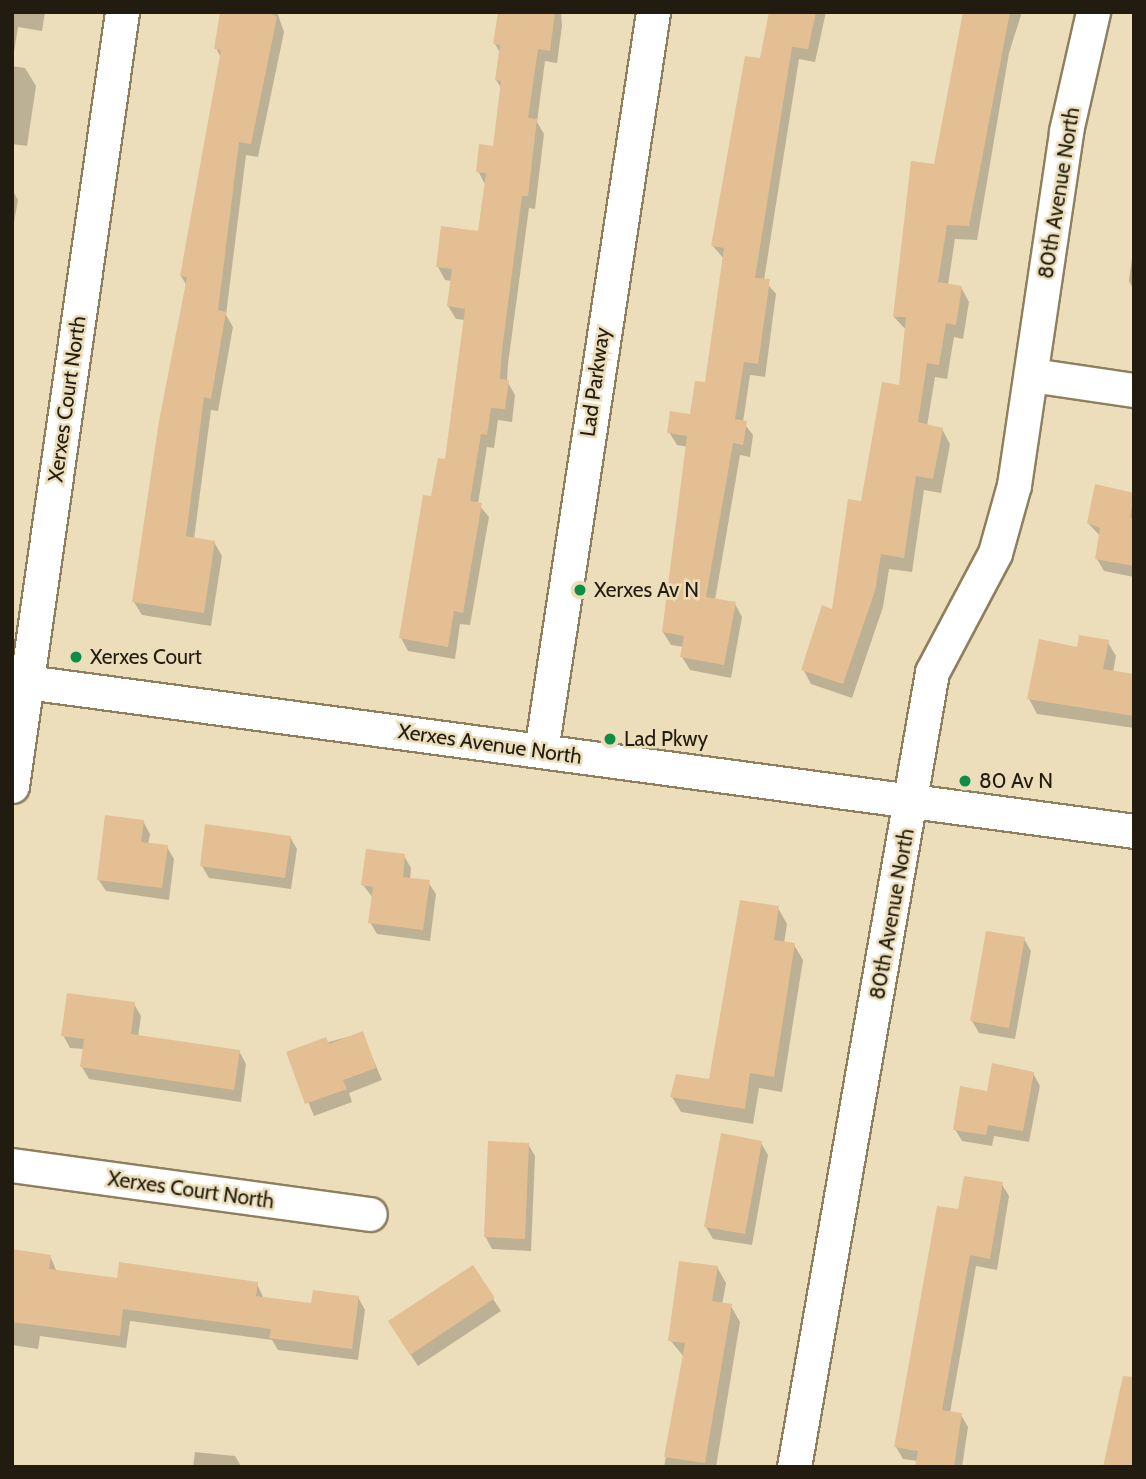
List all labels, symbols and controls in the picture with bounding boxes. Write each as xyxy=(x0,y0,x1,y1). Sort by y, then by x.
street label: 80th Avenue North xyxy=(1033,106,1085,280)
street label: Xerxes Court North xyxy=(43,314,91,484)
street label: Lad Parkway xyxy=(575,326,615,438)
place label: Xerxes Av N xyxy=(594,577,699,603)
marker: Xerxes Av N xyxy=(572,582,588,598)
place label: Xerxes Court xyxy=(90,644,202,670)
marker: Xerxes Court xyxy=(68,649,84,665)
street label: Xerxes Avenue North xyxy=(396,719,584,769)
place label: Lad Pkwy xyxy=(624,726,708,752)
marker: Lad Pkwy xyxy=(602,731,618,747)
place label: 80 Av N xyxy=(979,768,1053,794)
marker: 80 Av N xyxy=(957,773,973,789)
street label: 80th Avenue North xyxy=(865,827,919,1001)
street label: Xerxes Court North xyxy=(106,1166,276,1214)

